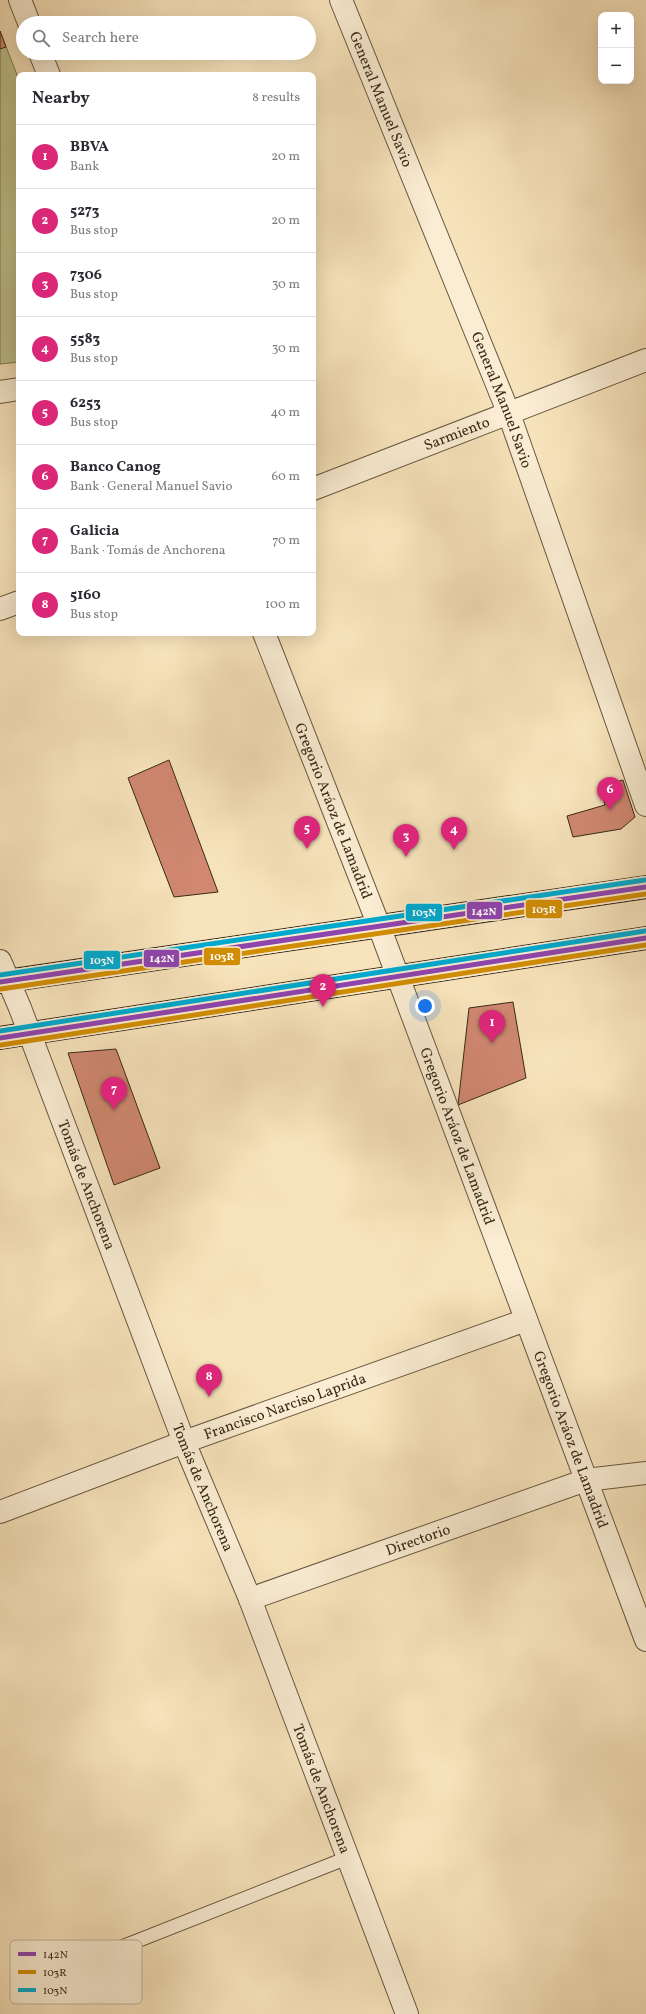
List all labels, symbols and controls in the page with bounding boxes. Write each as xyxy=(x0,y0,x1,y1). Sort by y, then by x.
map controls xyxy=(598,12,634,84)
button: + xyxy=(598,12,634,48)
search box xyxy=(16,16,316,60)
icon: search xyxy=(30,27,52,49)
text: Search here xyxy=(62,28,139,49)
street label: General Manuel Savio xyxy=(343,29,417,171)
button: − xyxy=(598,48,634,84)
text: Nearby xyxy=(32,87,90,110)
text: 8 results xyxy=(252,89,300,107)
text: BBVA xyxy=(70,137,109,158)
text: 1 xyxy=(42,148,48,166)
text: 20 m xyxy=(271,148,300,166)
text: Bank xyxy=(70,158,99,176)
text: 5273 xyxy=(70,201,99,222)
text: 2 xyxy=(42,212,48,230)
text: 20 m xyxy=(271,212,300,230)
text: Bus stop xyxy=(70,222,118,240)
text: 7306 xyxy=(70,265,102,286)
text: 3 xyxy=(42,276,48,294)
text: 30 m xyxy=(272,276,300,294)
text: Bus stop xyxy=(70,286,118,304)
text: 5583 xyxy=(70,329,100,350)
street label: General Manuel Savio xyxy=(465,329,536,471)
text: 4 xyxy=(41,340,49,358)
text: 30 m xyxy=(272,340,300,358)
text: Bus stop xyxy=(70,350,118,368)
text: 6253 xyxy=(70,393,101,414)
text: 5 xyxy=(42,404,48,422)
text: 40 m xyxy=(271,404,300,422)
street label: Sarmiento xyxy=(421,412,493,457)
text: Bus stop xyxy=(70,414,118,432)
text: Banco Canog xyxy=(70,457,161,478)
text: 6 xyxy=(41,468,49,486)
text: 60 m xyxy=(272,468,300,486)
text: Bank · General Manuel Savio xyxy=(70,478,232,496)
text: Galicia xyxy=(70,521,120,542)
text: 7 xyxy=(42,532,48,550)
text: 70 m xyxy=(272,532,300,550)
text: Bank · Tomás de Anchorena xyxy=(70,542,226,560)
text: 5160 xyxy=(70,585,101,606)
text: 8 xyxy=(41,596,49,614)
text: 100 m xyxy=(265,596,300,614)
text: Bus stop xyxy=(70,606,118,624)
street label: Gregorio Aráoz de Lamadrid xyxy=(288,720,376,903)
pin: 6 xyxy=(597,777,623,810)
pin: 5 xyxy=(294,816,320,849)
pin: 4 xyxy=(441,817,467,850)
pin: 3 xyxy=(393,824,419,857)
line badge: 103R xyxy=(525,899,563,919)
line badge: 142N xyxy=(466,901,503,920)
line badge: 103N xyxy=(405,903,443,922)
text: 103R xyxy=(532,903,556,918)
text: 142N xyxy=(472,905,496,920)
text: 103N xyxy=(412,906,436,921)
line badge: 103R xyxy=(203,947,241,966)
line badge: 142N xyxy=(143,949,180,968)
line badge: 103N xyxy=(83,950,121,970)
text: 103R xyxy=(210,950,234,965)
text: 142N xyxy=(150,952,174,967)
text: 103N xyxy=(90,954,114,969)
pin: 2 xyxy=(310,974,336,1007)
your location xyxy=(415,996,435,1016)
pin: 1 xyxy=(479,1010,505,1043)
street label: Gregorio Aráoz de Lamadrid xyxy=(413,1045,499,1228)
pin: 7 xyxy=(101,1077,127,1110)
street label: Tomás de Anchorena xyxy=(51,1117,119,1253)
street label: Gregorio Aráoz de Lamadrid xyxy=(527,1348,612,1532)
pin: 8 xyxy=(196,1364,222,1397)
street label: Francisco Narciso Laprida xyxy=(201,1369,369,1446)
street label: Tomás de Anchorena xyxy=(166,1420,238,1555)
street label: Directorio xyxy=(383,1520,454,1562)
street label: Tomás de Anchorena xyxy=(286,1721,354,1857)
legend xyxy=(10,1940,142,2004)
text: 142N xyxy=(43,1948,68,1963)
text: 103R xyxy=(43,1966,67,1981)
text: 103N xyxy=(43,1984,67,1999)

